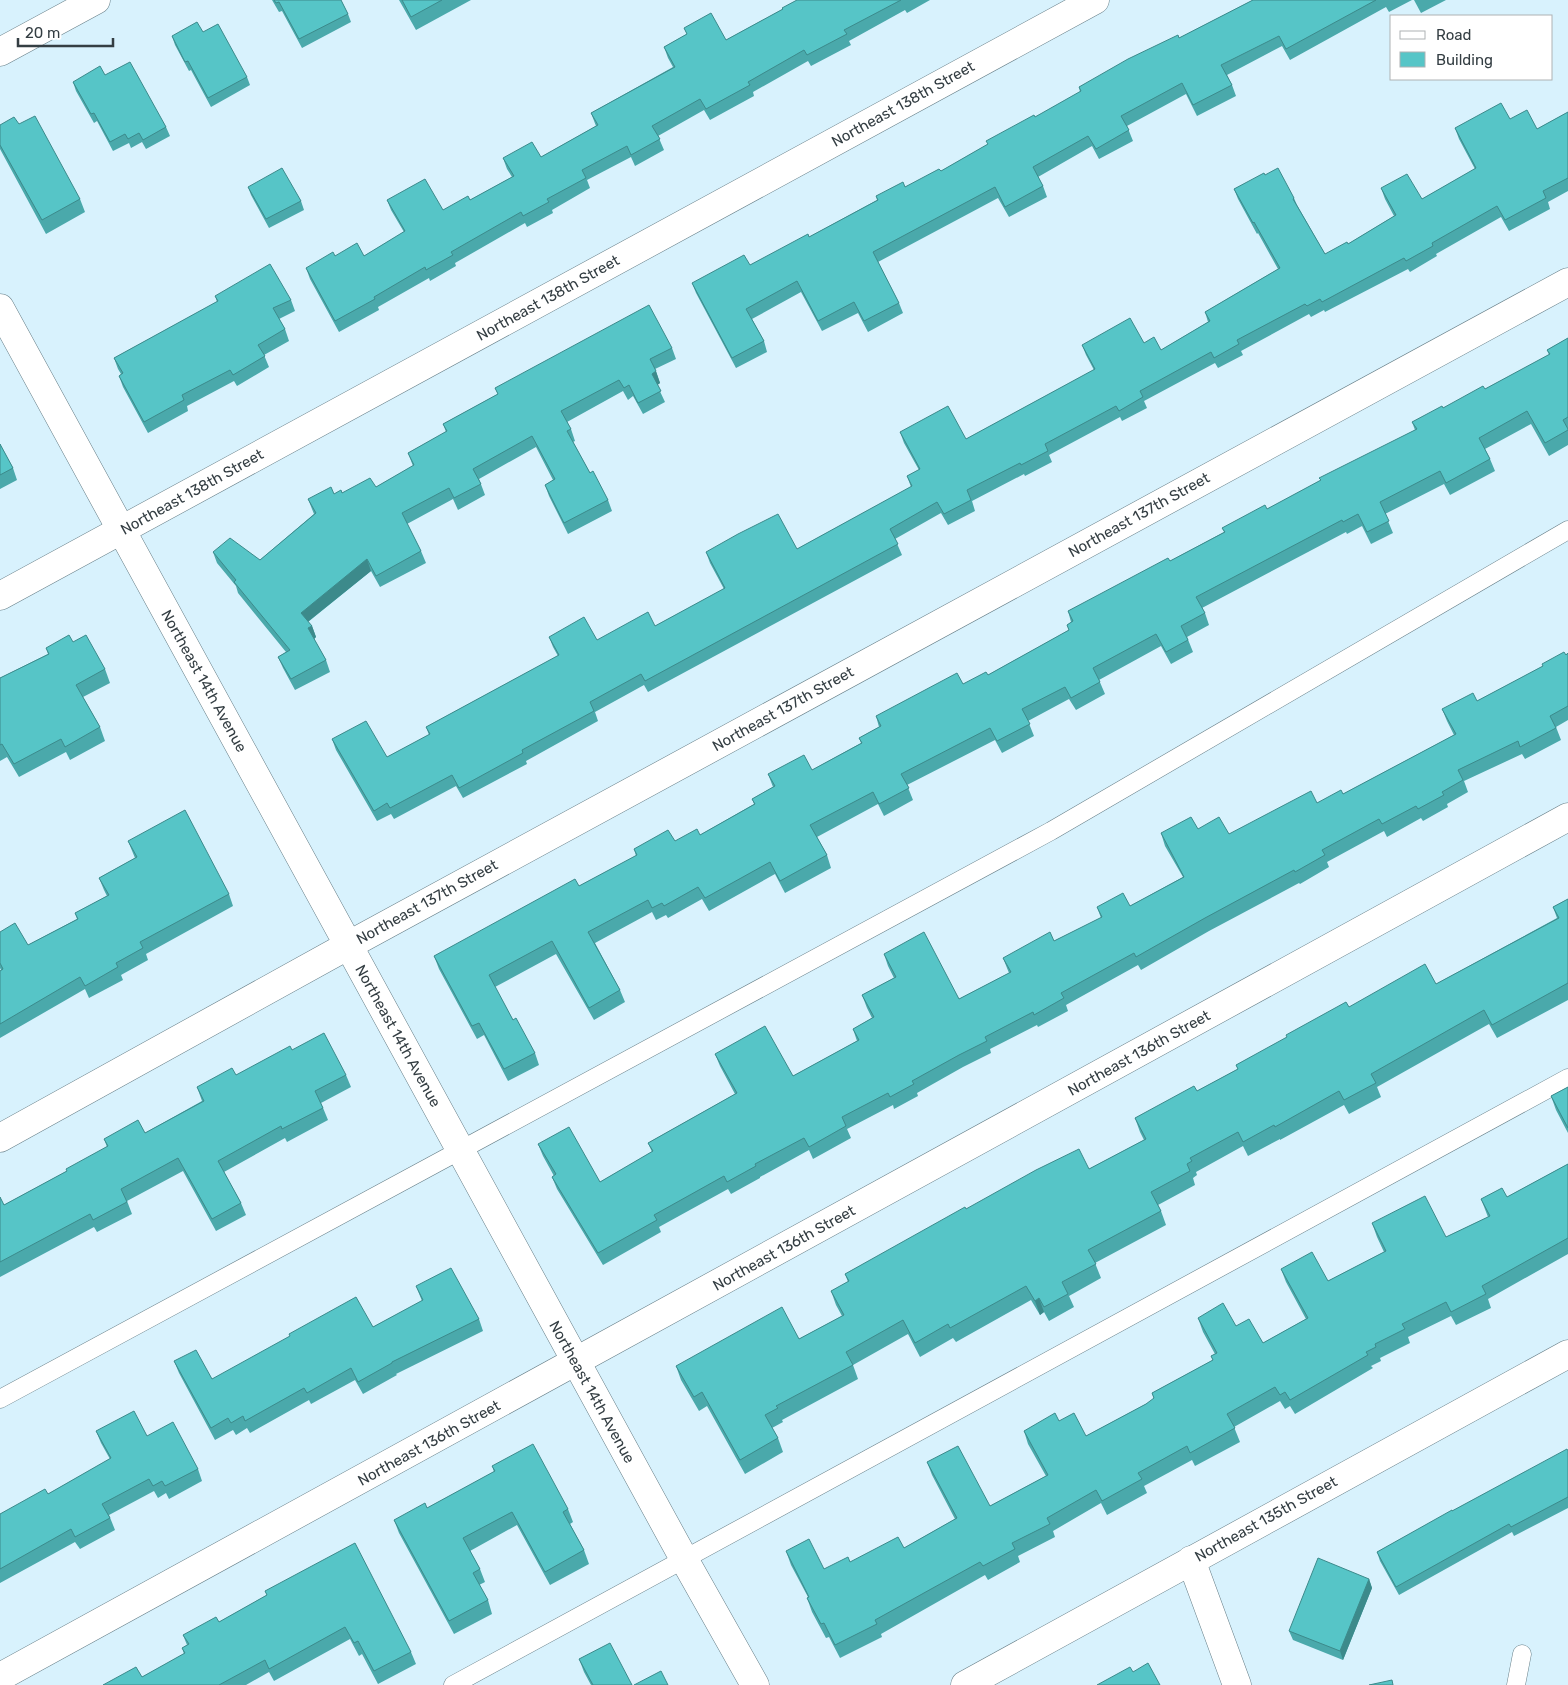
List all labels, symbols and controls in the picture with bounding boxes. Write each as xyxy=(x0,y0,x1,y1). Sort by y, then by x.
scale bar xyxy=(18,15,112,47)
legend xyxy=(1390,15,1553,80)
text: 20 m xyxy=(25,24,60,42)
text: Road xyxy=(1436,26,1472,44)
text: Building xyxy=(1436,51,1493,69)
street label: Northeast 138th Street xyxy=(828,57,978,151)
street label: Northeast 138th Street xyxy=(473,251,623,345)
street label: Northeast 138th Street xyxy=(117,445,267,539)
street label: Northeast 137th Street xyxy=(1065,469,1213,561)
street label: Northeast 14th Avenue xyxy=(157,607,251,755)
street label: Northeast 137th Street xyxy=(709,663,857,755)
street label: Northeast 137th Street xyxy=(353,856,501,948)
street label: Northeast 14th Avenue xyxy=(351,962,445,1110)
street label: Northeast 136th Street xyxy=(1065,1006,1213,1100)
street label: Northeast 136th Street xyxy=(710,1201,858,1295)
street label: Northeast 14th Avenue xyxy=(545,1318,639,1466)
street label: Northeast 136th Street xyxy=(355,1396,503,1490)
street label: Northeast 135th Street xyxy=(1192,1472,1340,1566)

